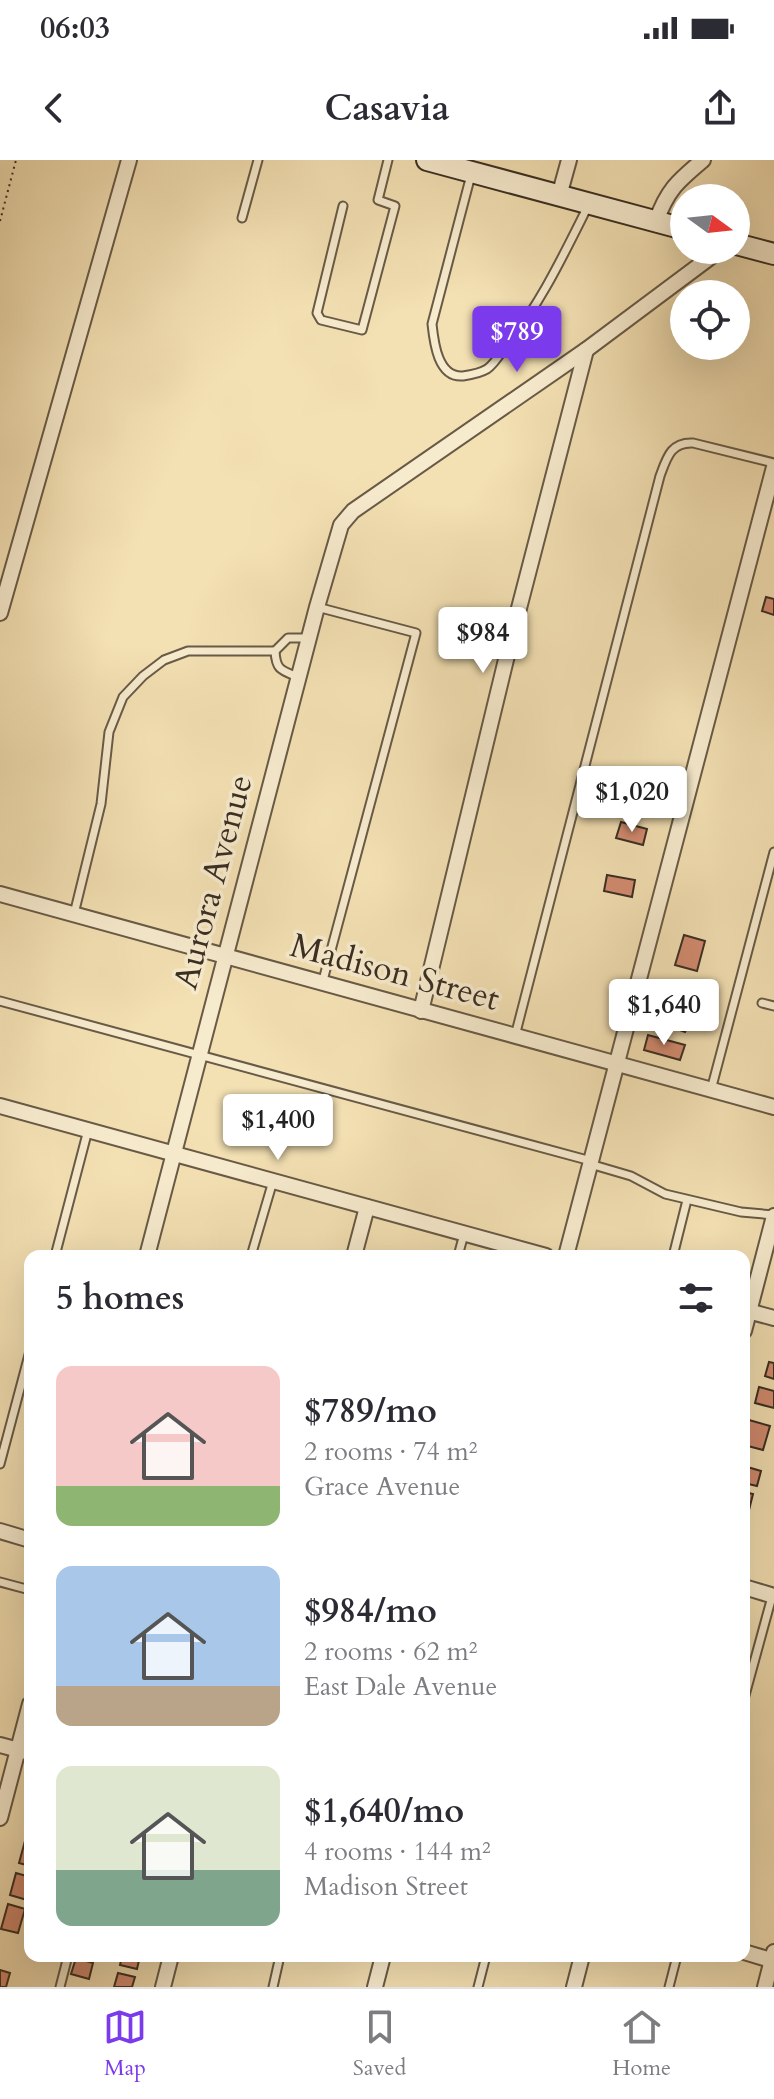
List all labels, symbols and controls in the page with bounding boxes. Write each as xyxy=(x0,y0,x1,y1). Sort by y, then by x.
text: 06:03 xyxy=(40,8,110,49)
text: Casavia xyxy=(324,84,450,133)
icon: back xyxy=(32,86,76,130)
icon: share xyxy=(698,86,742,130)
north arrow xyxy=(670,184,750,264)
map controls xyxy=(670,184,750,360)
button: locate xyxy=(670,280,750,360)
pin: $789 xyxy=(470,306,564,374)
text: $789 xyxy=(490,314,544,349)
pin: $984 xyxy=(436,607,530,675)
text: $984 xyxy=(456,615,510,650)
pin: $1,020 xyxy=(567,766,697,834)
street label: Aurora Avenue xyxy=(162,770,264,994)
text: $1,020 xyxy=(595,774,669,809)
street label: Madison Street xyxy=(286,922,505,1022)
pin: $1,640 xyxy=(599,979,729,1047)
text: $1,640 xyxy=(627,987,701,1022)
pin: $1,400 xyxy=(213,1094,343,1162)
text: $1,400 xyxy=(241,1102,315,1137)
text: 5 homes xyxy=(56,1275,184,1321)
icon: filters xyxy=(674,1276,718,1320)
text: $789/mo xyxy=(304,1388,437,1434)
icon: home xyxy=(120,1398,216,1494)
text: 2 rooms · 74 m² xyxy=(304,1434,477,1469)
text: Grace Avenue xyxy=(304,1469,460,1504)
text: $984/mo xyxy=(304,1588,437,1634)
icon: home xyxy=(120,1598,216,1694)
text: 2 rooms · 62 m² xyxy=(304,1634,477,1669)
text: East Dale Avenue xyxy=(304,1669,497,1704)
text: $1,640/mo xyxy=(304,1788,464,1834)
icon: home xyxy=(120,1798,216,1894)
text: 4 rooms · 144 m² xyxy=(304,1834,491,1869)
text: Madison Street xyxy=(304,1869,468,1904)
tab: Map xyxy=(103,2005,147,2083)
tab: Saved xyxy=(353,2005,406,2083)
tab: Home xyxy=(612,2005,671,2083)

